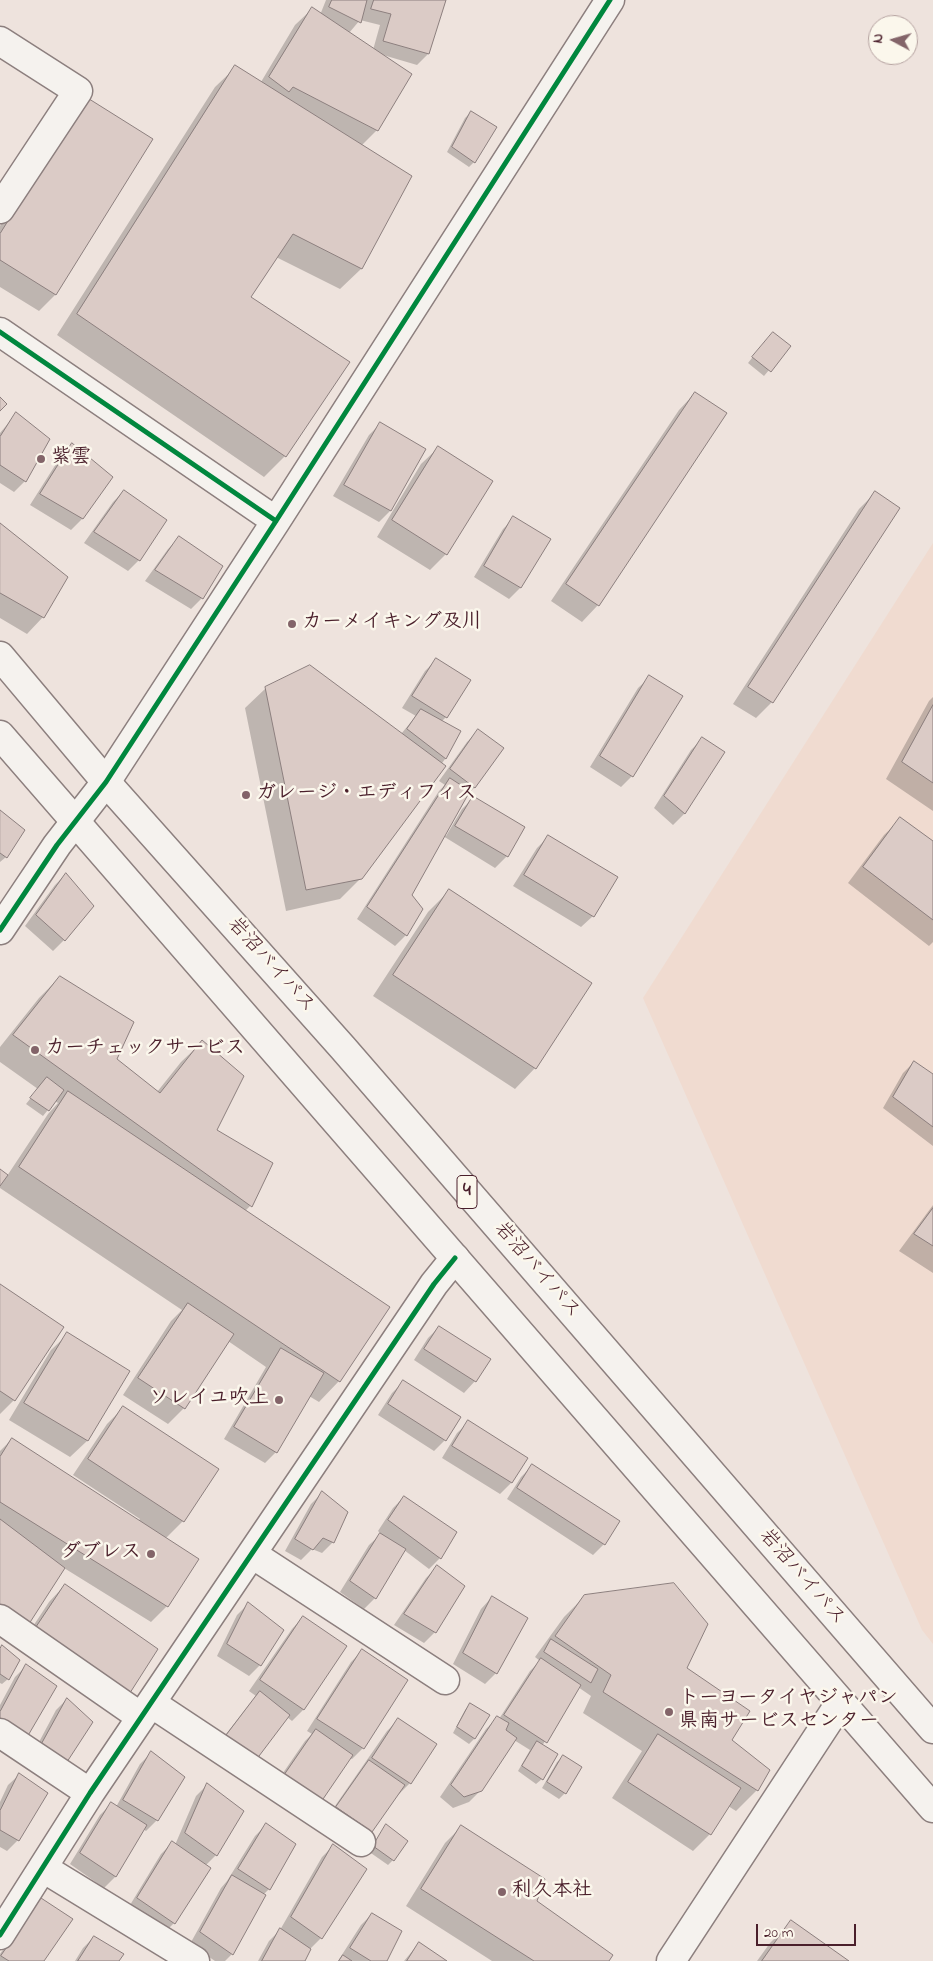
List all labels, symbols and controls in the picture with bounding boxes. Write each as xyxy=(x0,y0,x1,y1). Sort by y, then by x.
north arrow xyxy=(868,15,918,65)
text: N xyxy=(868,33,890,44)
place label: 紫雲 xyxy=(51,447,91,471)
marker: 紫雲 xyxy=(35,453,47,465)
place label: カーメイキング及川 xyxy=(302,612,482,636)
marker: カーメイキング及川 xyxy=(286,618,298,630)
place label: ガレージ・エディフィス xyxy=(256,783,477,807)
marker: ガレージ・エディフィス xyxy=(240,789,252,801)
street label: 岩沼バイパス xyxy=(221,913,319,1019)
place label: カーチェックサービス xyxy=(45,1038,245,1062)
marker: カーチェックサービス xyxy=(29,1044,41,1056)
road number: 4 xyxy=(457,1176,477,1208)
street label: 岩沼バイパス xyxy=(488,1218,584,1324)
place label: ソレイユ吹上 xyxy=(149,1388,269,1412)
marker: ソレイユ吹上 xyxy=(273,1394,285,1406)
street label: 岩沼バイパス xyxy=(753,1525,849,1631)
place label: ダブレス xyxy=(61,1542,141,1566)
marker: ダブレス xyxy=(145,1548,157,1560)
place label: トーヨータイヤジャパン 県南サービスセンター xyxy=(679,1688,898,1735)
marker: トーヨータイヤジャパン 県南サービスセンター xyxy=(663,1706,675,1718)
place label: 利久本社 xyxy=(512,1880,592,1904)
marker: 利久本社 xyxy=(496,1886,508,1898)
scale bar xyxy=(758,1914,858,1946)
text: 20 m xyxy=(764,1922,793,1944)

